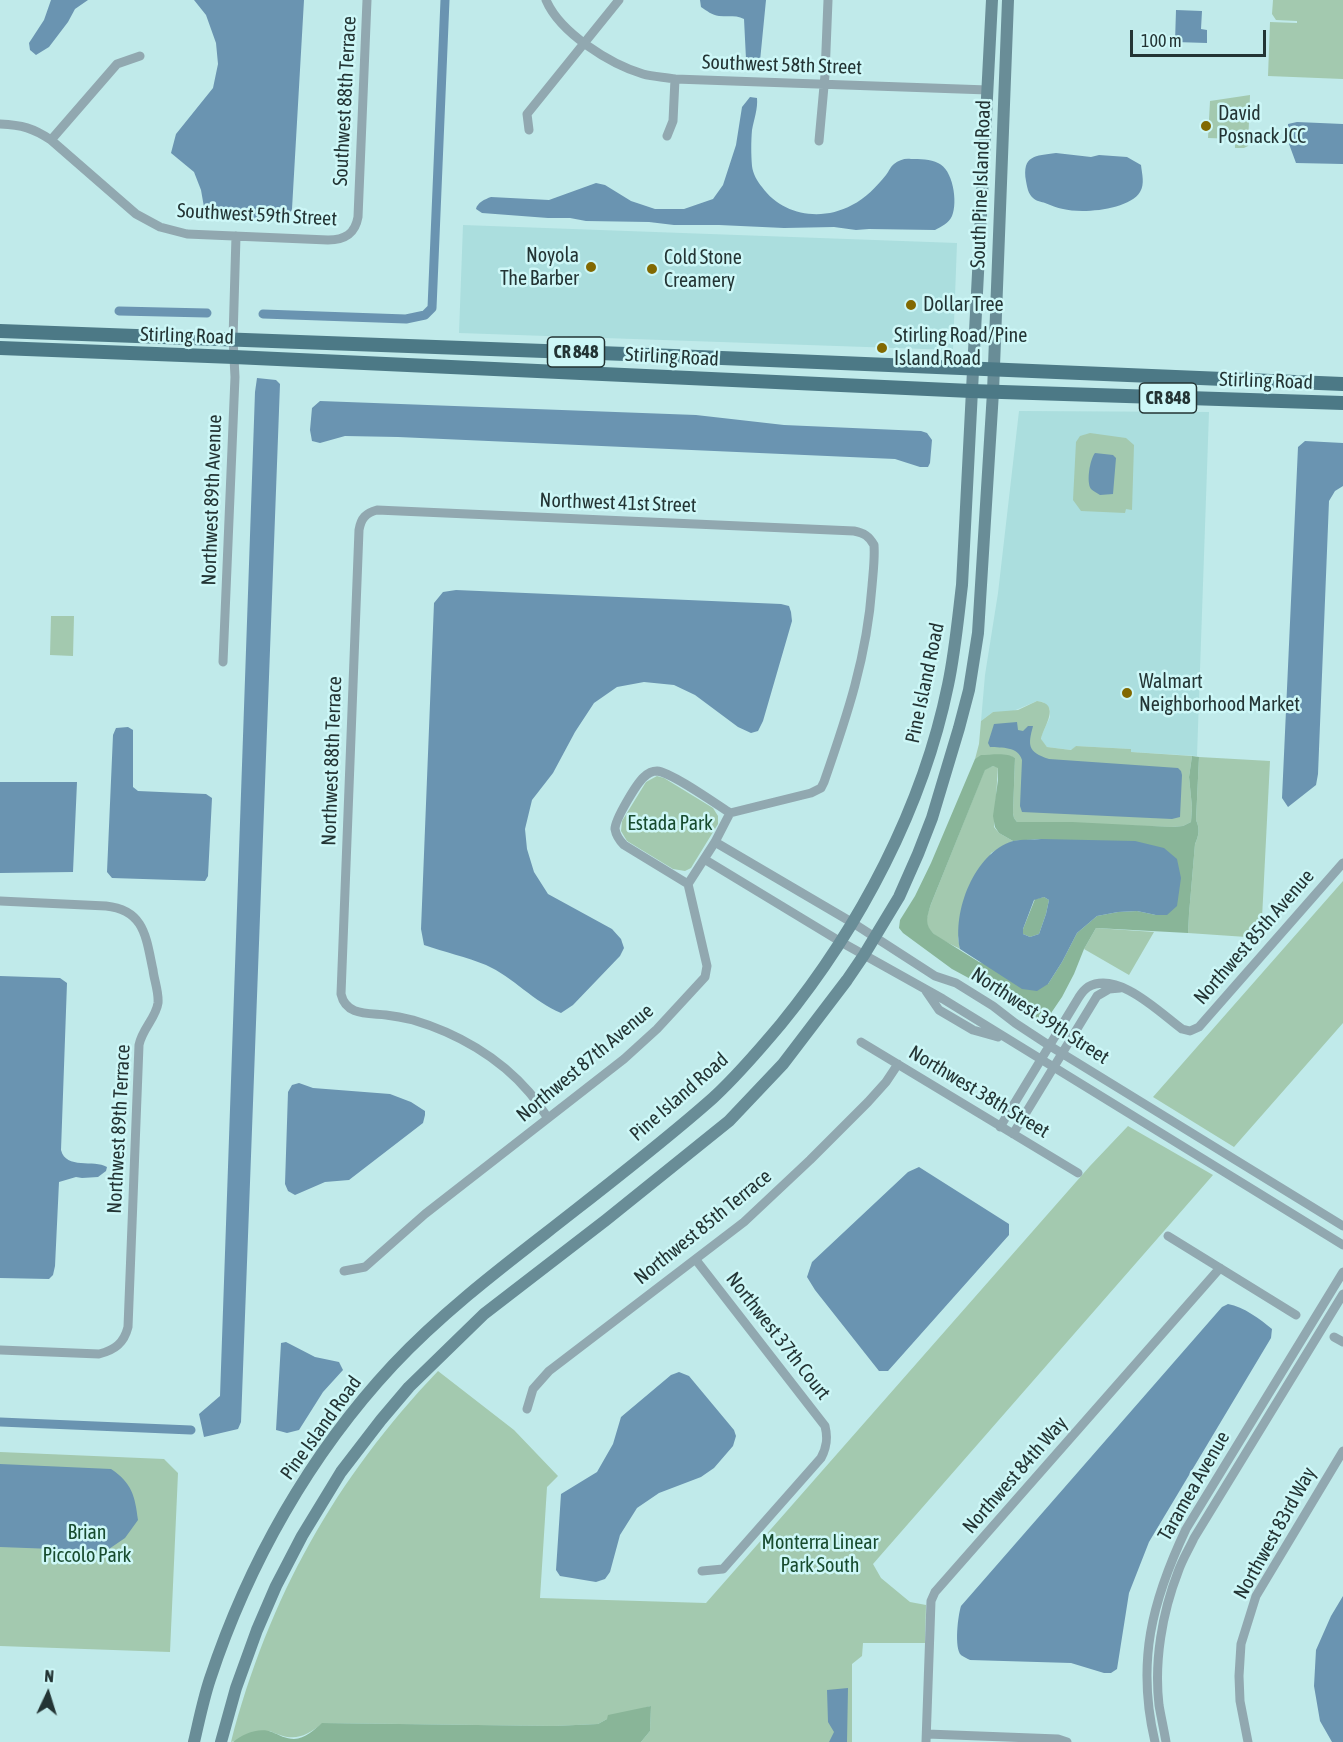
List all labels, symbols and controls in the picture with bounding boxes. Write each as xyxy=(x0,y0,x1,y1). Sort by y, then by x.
street label: Southwest 88th Terrace xyxy=(329,15,361,187)
scale bar xyxy=(1133,18,1270,56)
text: 100 m xyxy=(1141,30,1182,51)
street label: Southwest 58th Street xyxy=(702,50,862,80)
street label: South Pine Island Road xyxy=(966,100,996,268)
place label: David Posnack JCC xyxy=(1218,102,1306,149)
marker: David Posnack JCC xyxy=(1199,119,1213,133)
street label: Southwest 59th Street xyxy=(176,199,338,231)
place label: Noyola The Barber xyxy=(500,244,579,291)
place label: Cold Stone Creamery xyxy=(664,246,742,293)
marker: Noyola The Barber xyxy=(584,260,598,274)
marker: Cold Stone Creamery xyxy=(645,262,659,276)
place label: Dollar Tree xyxy=(923,293,1004,317)
marker: Dollar Tree xyxy=(904,298,918,312)
street label: Stirling Road xyxy=(140,322,234,350)
place label: Stirling Road/Pine Island Road xyxy=(894,324,1027,371)
road number: CR 848 xyxy=(548,337,604,367)
marker: Stirling Road/Pine Island Road xyxy=(875,341,889,355)
street label: Stirling Road xyxy=(625,343,719,371)
street label: Stirling Road xyxy=(1219,367,1313,395)
road number: CR 848 xyxy=(1140,383,1196,413)
street label: Northwest 89th Avenue xyxy=(197,414,227,586)
street label: Northwest 41st Street xyxy=(539,488,697,518)
street label: Pine Island Road xyxy=(901,621,949,745)
place label: Walmart Neighborhood Market xyxy=(1139,670,1300,717)
street label: Northwest 88th Terrace xyxy=(317,676,347,846)
marker: Walmart Neighborhood Market xyxy=(1120,686,1134,700)
park label: Estada Park xyxy=(627,812,713,836)
street label: Northwest 85th Avenue xyxy=(1189,865,1319,1009)
street label: Northwest 39th Street xyxy=(967,962,1113,1070)
street label: Northwest 87th Avenue xyxy=(512,999,658,1127)
street label: Northwest 38th Street xyxy=(904,1041,1054,1143)
street label: Northwest 89th Terrace xyxy=(103,1044,135,1214)
street label: Pine Island Road xyxy=(625,1048,733,1146)
street label: Northwest 85th Terrace xyxy=(630,1164,776,1290)
street label: Northwest 37th Court xyxy=(721,1267,835,1405)
street label: Pine Island Road xyxy=(275,1371,367,1485)
street label: Northwest 84th Way xyxy=(958,1412,1072,1538)
street label: Taramea Avenue xyxy=(1153,1427,1235,1545)
street label: Northwest 83rd Way xyxy=(1229,1463,1321,1603)
park label: Brian Piccolo Park xyxy=(43,1521,131,1568)
park label: Monterra Linear Park South xyxy=(762,1531,878,1578)
north arrow xyxy=(18,1664,78,1724)
text: N xyxy=(44,1667,55,1685)

